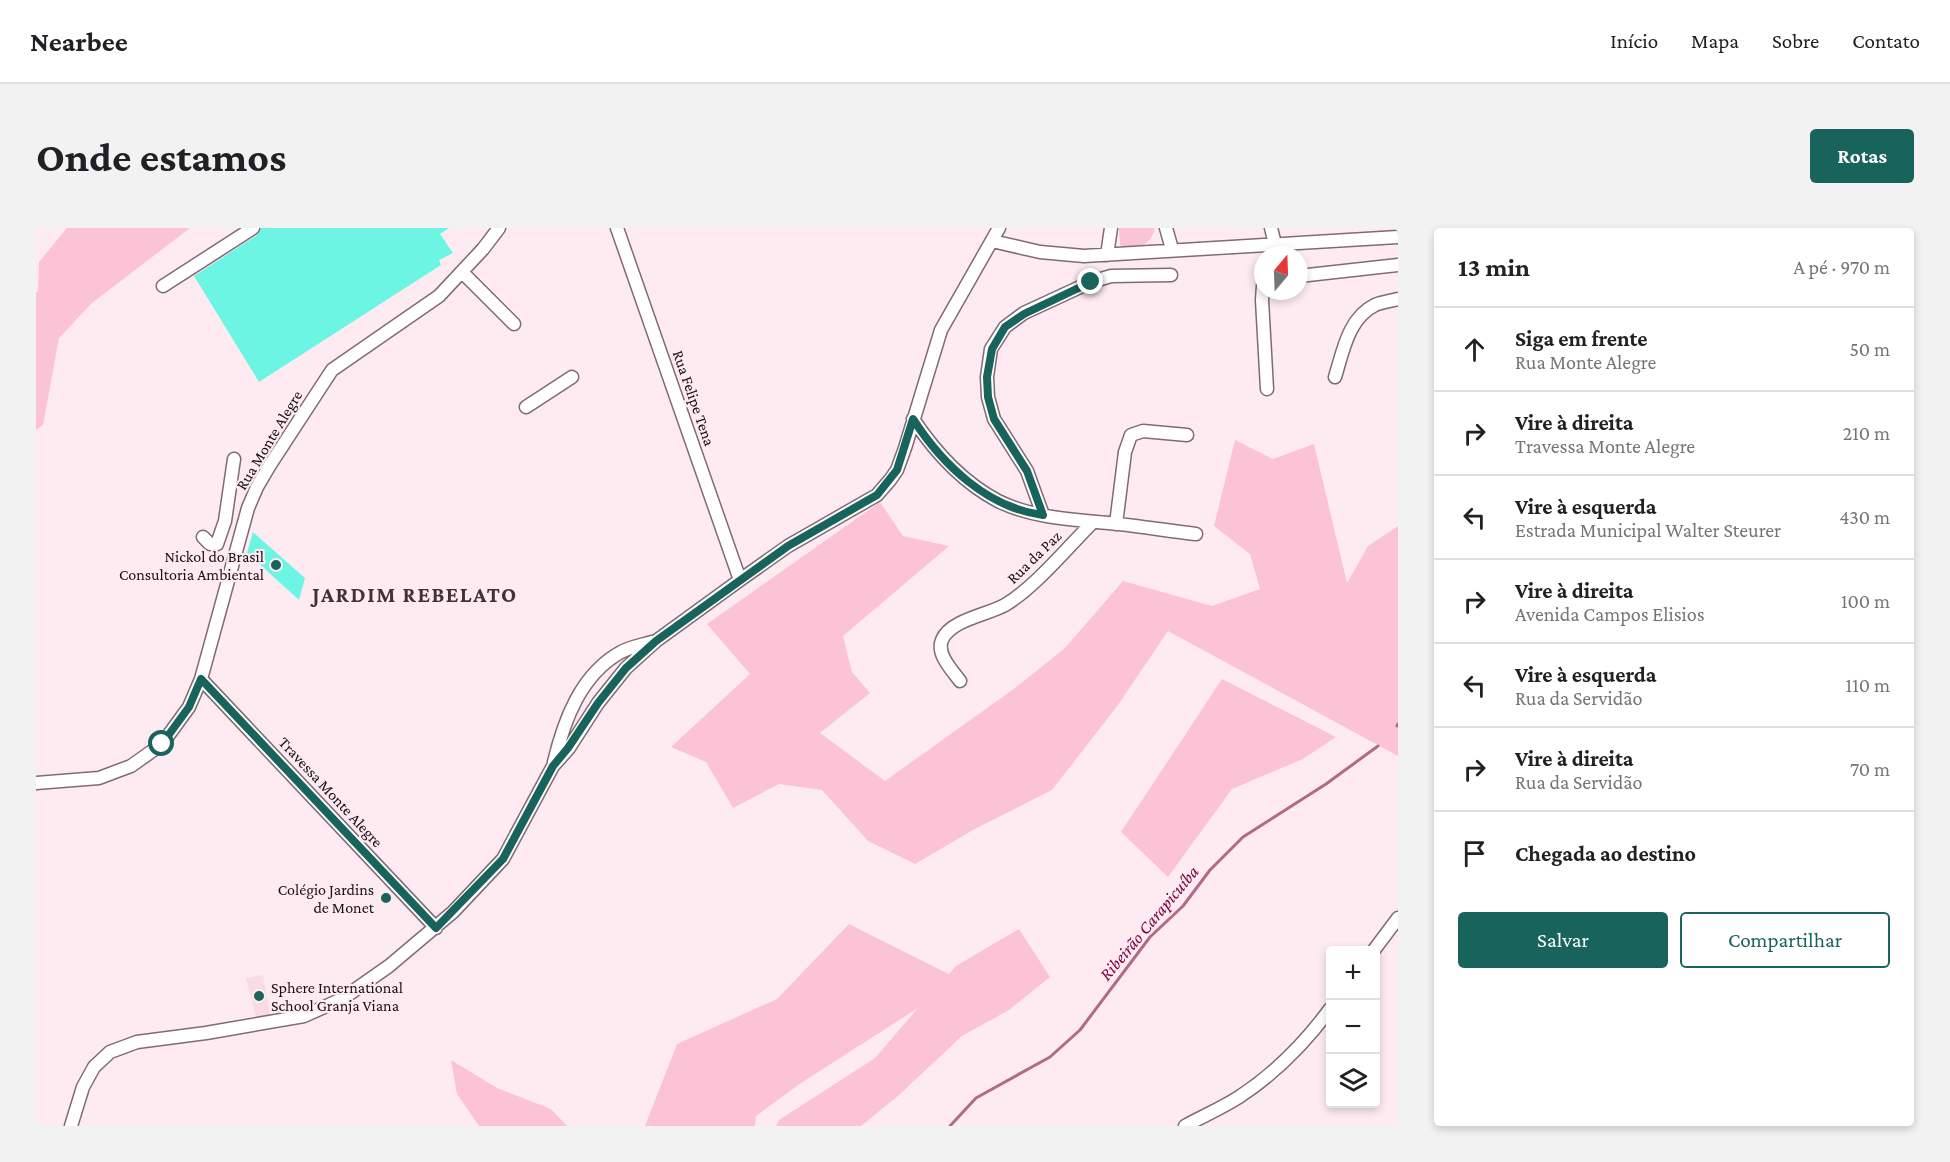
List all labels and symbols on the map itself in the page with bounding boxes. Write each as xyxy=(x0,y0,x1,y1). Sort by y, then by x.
north arrow xyxy=(1254,246,1308,300)
route end xyxy=(1077,268,1103,294)
street label: Rua Felipe Tena xyxy=(669,348,719,449)
street label: Rua Monte Alegre xyxy=(233,387,306,493)
street label: Rua da Paz xyxy=(1004,527,1065,587)
place label: Nickol do Brasil Consultoria Ambiental xyxy=(119,548,264,583)
marker: Nickol do Brasil Consultoria Ambiental xyxy=(269,558,283,572)
district label: JARDIM REBELATO xyxy=(310,582,518,607)
route start xyxy=(148,730,174,756)
street label: Travessa Monte Alegre xyxy=(275,734,386,851)
water label: Ribeirão Carapicuíba xyxy=(1095,861,1203,984)
place label: Colégio Jardins de Monet xyxy=(278,881,375,916)
marker: Colégio Jardins de Monet xyxy=(379,891,393,905)
place label: Sphere International School Granja Viana xyxy=(271,979,403,1015)
marker: Sphere International School Granja Viana xyxy=(252,989,266,1003)

